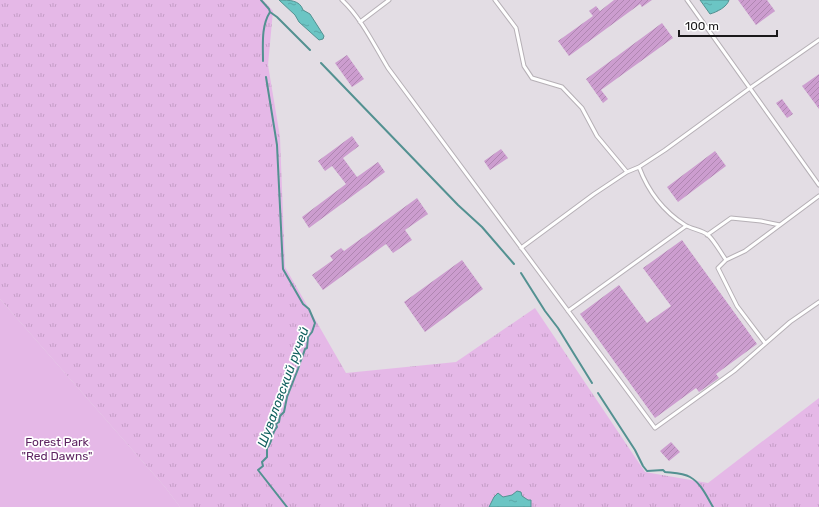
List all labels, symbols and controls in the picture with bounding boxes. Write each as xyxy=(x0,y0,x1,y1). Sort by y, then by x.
scale bar xyxy=(679,12,777,38)
text: 100 m xyxy=(685,19,719,33)
water label: Шуваловский ручей xyxy=(254,325,312,449)
park label: Forest Park "Red Dawns" xyxy=(21,435,93,463)

